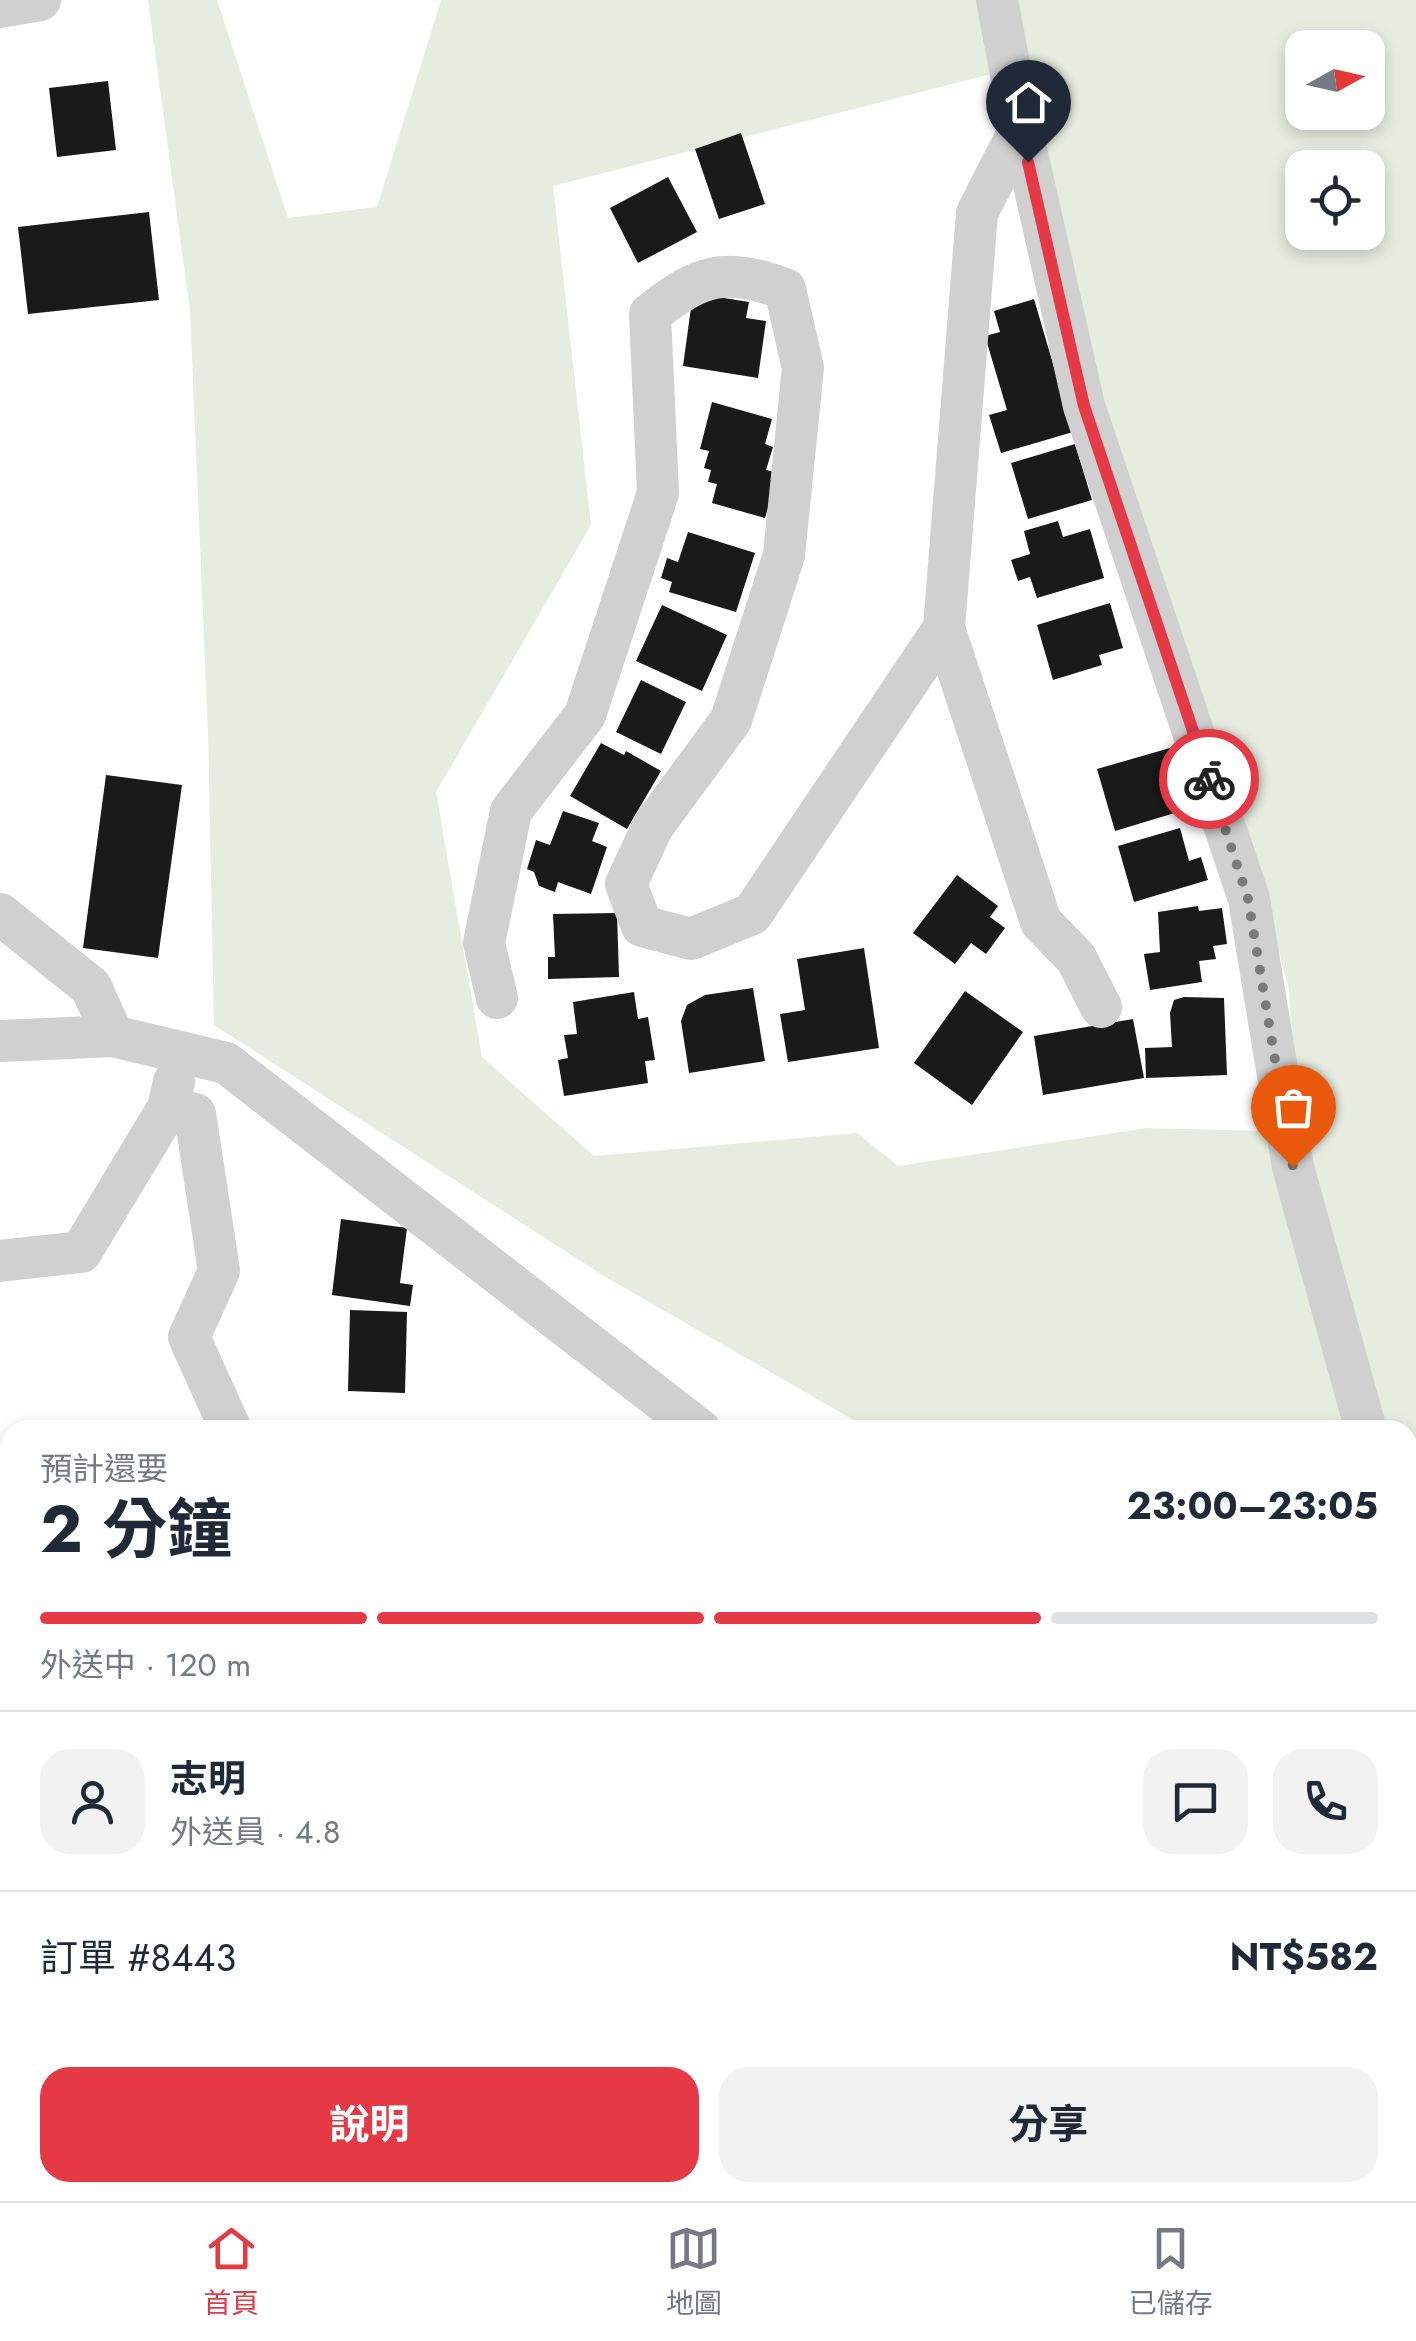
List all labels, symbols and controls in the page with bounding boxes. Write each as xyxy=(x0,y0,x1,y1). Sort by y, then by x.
north arrow xyxy=(1285,30,1385,130)
map controls xyxy=(1285,30,1385,250)
pin xyxy=(986,60,1071,163)
icon: home xyxy=(1001,75,1056,130)
button: locate xyxy=(1285,150,1385,250)
courier xyxy=(1159,729,1259,829)
icon: bike xyxy=(1182,752,1237,807)
pin xyxy=(1251,1065,1336,1168)
icon: bag xyxy=(1266,1080,1321,1135)
text: 預計還要 xyxy=(40,1446,168,1492)
text: 23:00–23:05 xyxy=(1127,1478,1378,1533)
text: 2 分鐘 xyxy=(40,1482,232,1576)
text: 外送中 · 120 m xyxy=(40,1642,251,1688)
button: person xyxy=(40,1749,145,1854)
button: chat xyxy=(1143,1749,1248,1854)
button: phone xyxy=(1273,1749,1378,1854)
text: 志明 xyxy=(170,1751,246,1806)
text: 外送員 · 4.8 xyxy=(170,1809,341,1855)
text: NT$582 xyxy=(1230,1929,1378,1984)
text: 訂單 #8443 xyxy=(40,1930,236,1985)
button: 說明 xyxy=(40,2067,699,2182)
button: 分享 xyxy=(719,2067,1378,2182)
tab: 首頁 xyxy=(203,2221,259,2324)
tab: 地圖 xyxy=(666,2221,722,2324)
tab: 已儲存 xyxy=(1129,2221,1213,2324)

